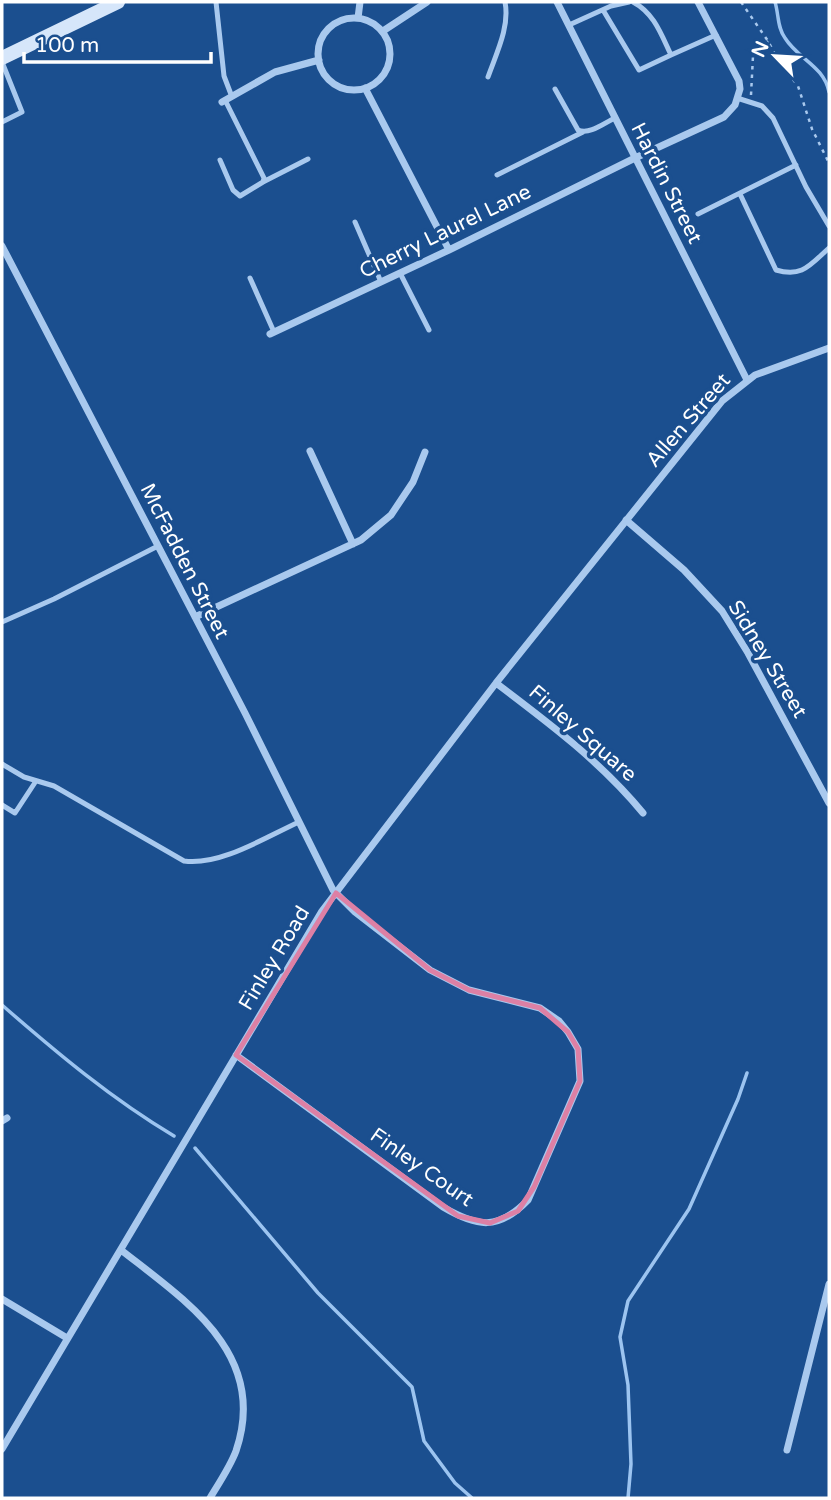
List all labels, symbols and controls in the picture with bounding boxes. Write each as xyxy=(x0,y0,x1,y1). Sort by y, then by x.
scale bar xyxy=(24,21,212,65)
north arrow xyxy=(740,21,810,91)
text: 100 m xyxy=(35,33,99,58)
text: N xyxy=(747,38,774,61)
street label: Hardin Street xyxy=(625,119,708,248)
street label: Cherry Laurel Lane xyxy=(355,179,535,284)
street label: Allen Street xyxy=(641,368,736,472)
street label: McFadden Street xyxy=(135,479,234,643)
street label: Sidney Street xyxy=(723,596,812,723)
street label: Finley Square xyxy=(524,680,642,787)
street label: Finley Road xyxy=(234,902,315,1015)
street label: Finley Court xyxy=(365,1123,478,1212)

